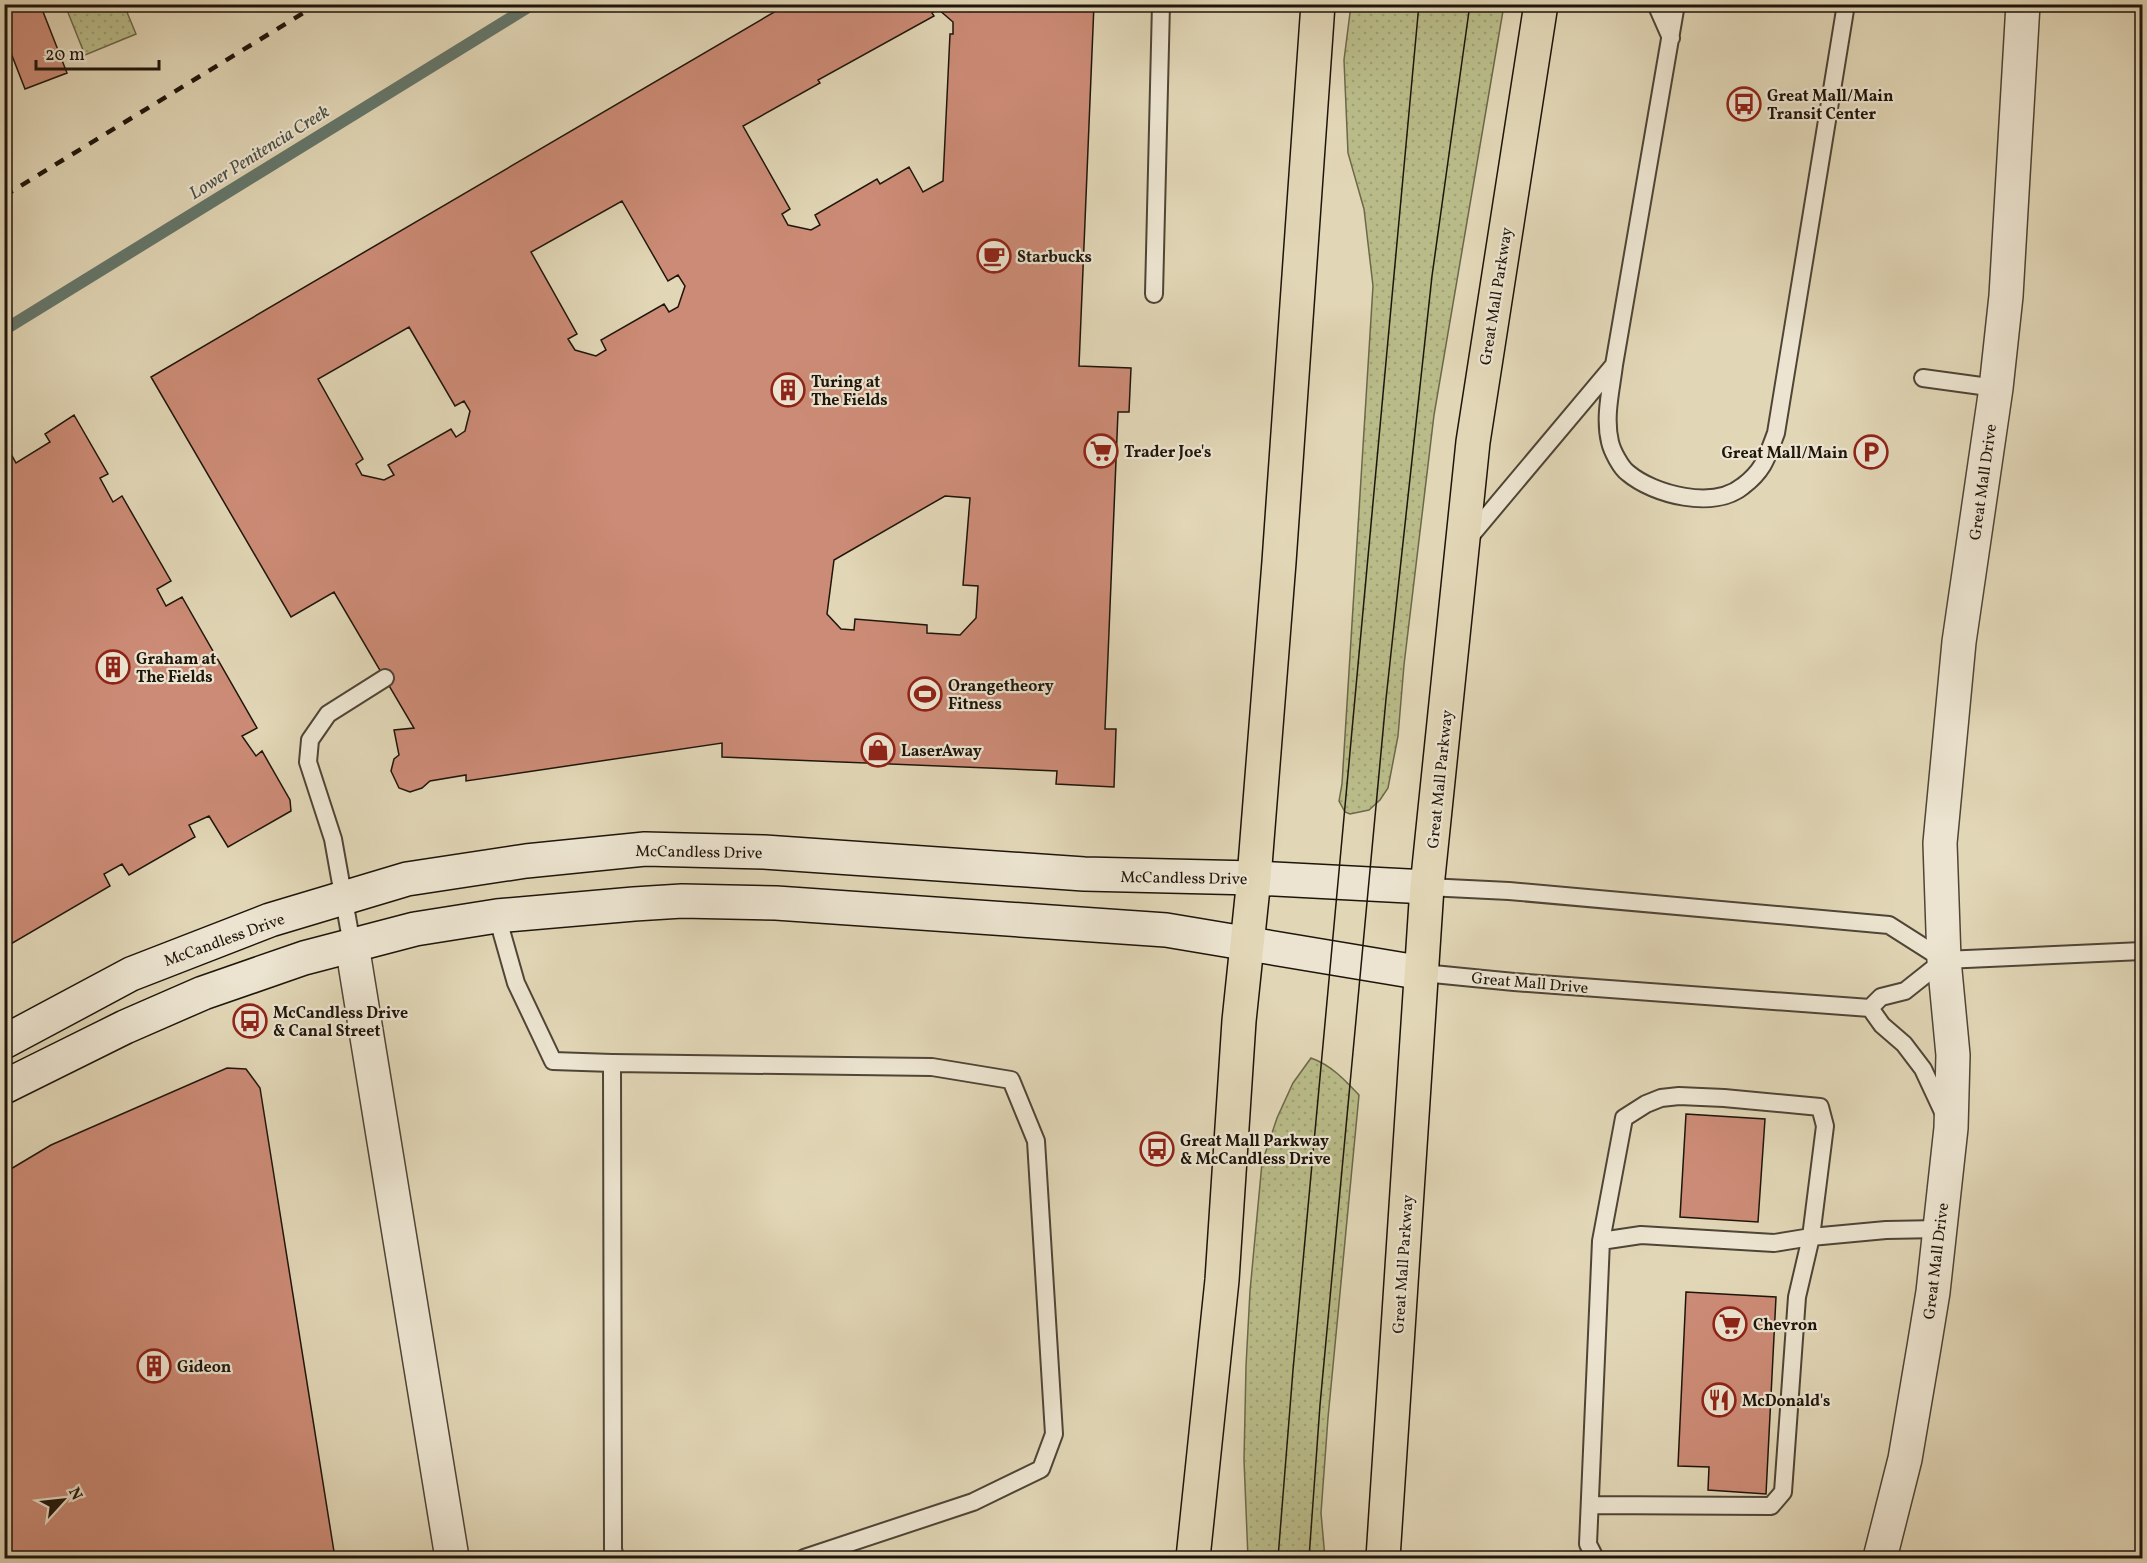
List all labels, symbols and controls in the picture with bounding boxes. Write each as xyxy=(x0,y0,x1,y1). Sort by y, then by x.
scale bar xyxy=(36,33,159,71)
text: 20 m xyxy=(45,43,85,68)
bus stop icon: Great Mall/Main Transit Center xyxy=(1726,86,1762,122)
place label: Great Mall/Main Transit Center xyxy=(1767,86,1894,126)
water label: Lower Penitencia Creek xyxy=(185,100,335,207)
street label: Great Mall Parkway xyxy=(1475,225,1519,367)
cafe icon: Starbucks xyxy=(976,238,1012,274)
place label: Starbucks xyxy=(1017,247,1092,269)
building icon: Turing at The Fields xyxy=(770,372,806,408)
place label: Turing at The Fields xyxy=(811,372,888,412)
street label: Great Mall Drive xyxy=(1965,423,2003,542)
supermarket icon: Trader Joe's xyxy=(1083,433,1119,469)
parking icon: Great Mall/Main xyxy=(1853,434,1889,470)
place label: Trader Joe's xyxy=(1124,442,1211,464)
place label: Great Mall/Main xyxy=(1721,443,1848,465)
building icon: Graham at The Fields xyxy=(95,649,131,685)
place label: Graham at The Fields xyxy=(136,649,216,689)
sports icon: Orangetheory Fitness xyxy=(907,676,943,712)
place label: Orangetheory Fitness xyxy=(948,676,1054,716)
street label: Great Mall Parkway xyxy=(1423,708,1459,850)
shop icon: LaserAway xyxy=(860,732,896,768)
place label: LaserAway xyxy=(901,741,982,763)
street label: McCandless Drive xyxy=(635,841,763,865)
street label: McCandless Drive xyxy=(1120,867,1248,891)
street label: McCandless Drive xyxy=(161,909,288,973)
street label: Great Mall Drive xyxy=(1470,968,1589,1000)
bus stop icon: McCandless Drive & Canal Street xyxy=(232,1003,268,1039)
place label: McCandless Drive & Canal Street xyxy=(273,1003,408,1043)
bus stop icon: Great Mall Parkway & McCandless Drive xyxy=(1139,1131,1175,1167)
place label: Great Mall Parkway & McCandless Drive xyxy=(1180,1131,1331,1171)
street label: Great Mall Parkway xyxy=(1388,1194,1420,1334)
street label: Great Mall Drive xyxy=(1919,1202,1955,1321)
supermarket icon: Chevron xyxy=(1712,1306,1748,1342)
place label: Chevron xyxy=(1753,1315,1818,1337)
building icon: Gideon xyxy=(136,1348,172,1384)
place label: Gideon xyxy=(177,1357,232,1379)
restaurant icon: McDonald's xyxy=(1701,1382,1737,1418)
place label: McDonald's xyxy=(1742,1391,1830,1413)
north arrow xyxy=(33,1470,93,1530)
text: N xyxy=(62,1484,87,1505)

